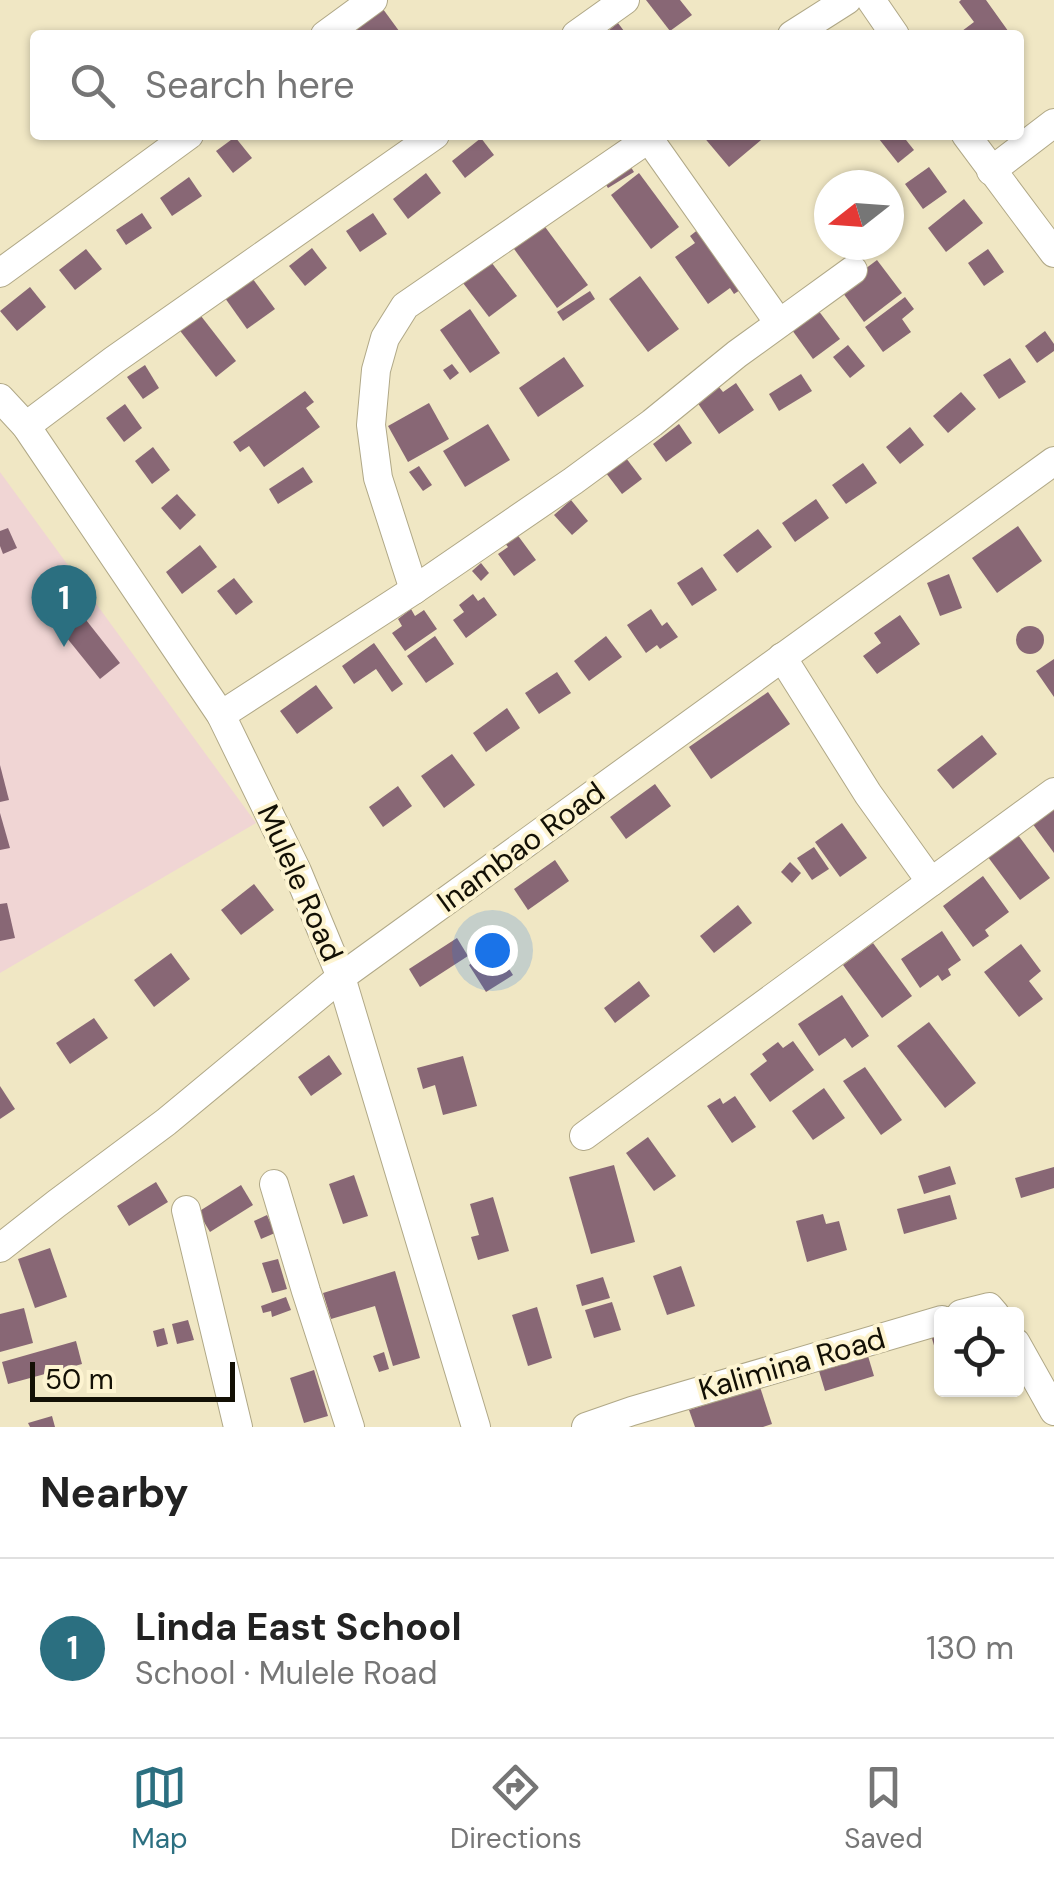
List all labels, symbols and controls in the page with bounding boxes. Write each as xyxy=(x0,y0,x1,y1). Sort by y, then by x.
search box xyxy=(30,30,1024,140)
icon: search xyxy=(65,58,120,113)
text: Search here xyxy=(145,60,355,110)
north arrow xyxy=(814,170,904,260)
pin: 1 xyxy=(32,564,96,647)
street label: Inambao Road xyxy=(429,773,612,921)
street label: Mulele Road xyxy=(249,798,352,967)
your location xyxy=(467,925,518,976)
map controls xyxy=(934,1307,1024,1397)
button: locate xyxy=(934,1307,1024,1397)
street label: Kalimina Road xyxy=(694,1318,890,1409)
scale bar xyxy=(30,1357,235,1402)
text: 50 m xyxy=(45,1361,114,1398)
text: Nearby xyxy=(40,1465,189,1520)
text: Linda East School xyxy=(135,1602,462,1652)
text: 1 xyxy=(67,1627,78,1669)
text: 130 m xyxy=(926,1627,1014,1669)
text: School · Mulele Road xyxy=(135,1652,438,1694)
tab: Map xyxy=(131,1760,188,1857)
tab: Directions xyxy=(450,1760,582,1857)
tab: Saved xyxy=(844,1760,923,1857)

